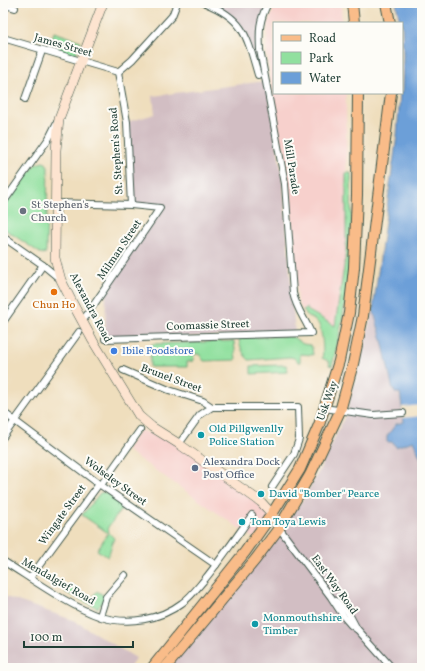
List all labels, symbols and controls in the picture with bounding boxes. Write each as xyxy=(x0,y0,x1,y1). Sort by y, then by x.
legend xyxy=(273,22,403,94)
street label: James Street xyxy=(32,31,94,61)
text: Road xyxy=(309,31,336,47)
text: Park xyxy=(309,51,334,67)
text: Water xyxy=(309,71,341,87)
street label: St. Stephen's Road xyxy=(106,107,128,195)
street label: Mill Parade xyxy=(279,138,303,196)
place label: St Stephen's Church xyxy=(31,198,89,226)
marker: St Stephen's Church xyxy=(18,206,28,216)
street label: Milman Street xyxy=(94,217,146,283)
street label: Alexandra Road xyxy=(65,270,115,346)
marker: Chun Ho xyxy=(49,287,59,297)
place label: Chun Ho xyxy=(33,298,76,313)
street label: Coomassie Street xyxy=(166,317,250,335)
place label: Ibile Foodstore xyxy=(122,344,194,359)
marker: Ibile Foodstore xyxy=(109,346,119,356)
street label: Brunel Street xyxy=(138,361,204,397)
street label: Usk Way xyxy=(314,379,342,423)
place label: Old Pillgwenlly Police Station xyxy=(209,422,283,450)
marker: Old Pillgwenlly Police Station xyxy=(196,430,206,440)
street label: Wolseley Street xyxy=(81,454,150,510)
place label: Alexandra Dock Post Office xyxy=(203,455,280,483)
marker: Alexandra Dock Post Office xyxy=(190,463,200,473)
street label: Wingate Street xyxy=(36,482,90,548)
place label: David "Bomber" Pearce xyxy=(269,487,379,502)
marker: David "Bomber" Pearce xyxy=(256,489,266,499)
place label: Tom Toya Lewis xyxy=(250,515,326,530)
marker: Tom Toya Lewis xyxy=(237,517,247,527)
street label: East Way Road xyxy=(307,552,361,618)
street label: Mendalgief Road xyxy=(18,555,98,609)
place label: Monmouthshire Timber xyxy=(263,611,342,639)
marker: Monmouthshire Timber xyxy=(250,619,260,629)
scale bar xyxy=(24,623,133,649)
text: 100 m xyxy=(30,630,63,646)

